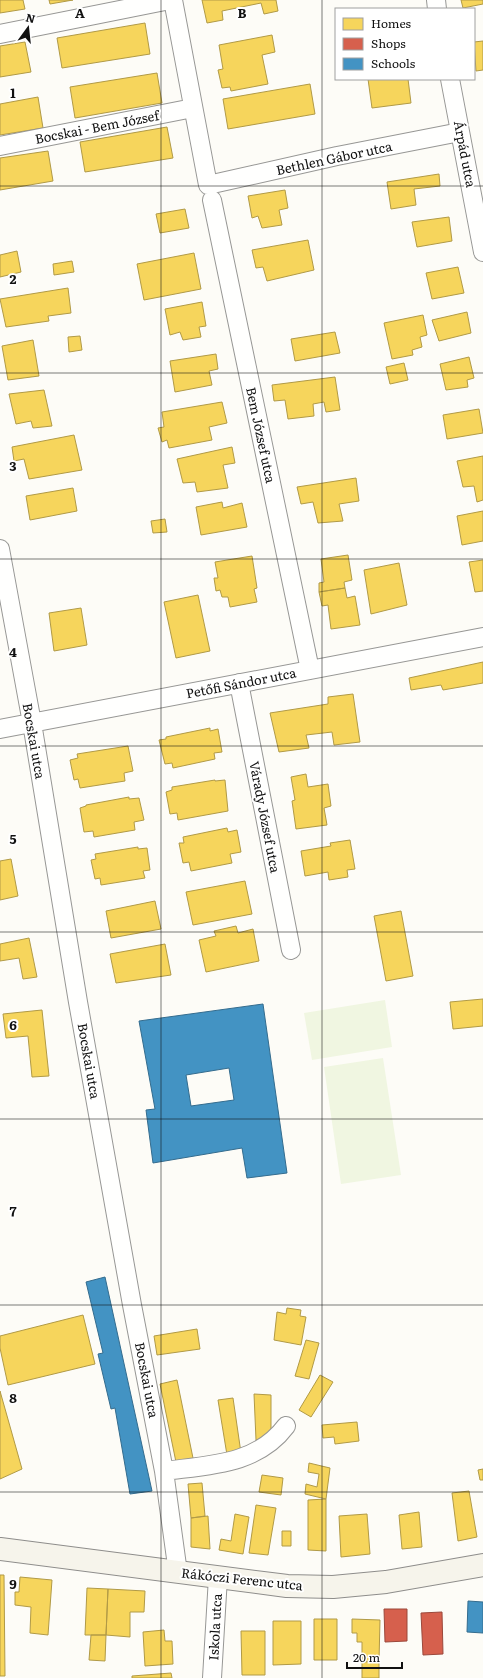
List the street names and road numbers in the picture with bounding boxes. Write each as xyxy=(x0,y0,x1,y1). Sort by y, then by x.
street label: Bocskai - Bem József xyxy=(33,105,162,148)
street label: Árpád utca xyxy=(450,119,481,189)
street label: Bethlen Gábor utca xyxy=(274,136,394,179)
street label: Bem József utca xyxy=(242,385,281,485)
street label: Petőfi Sándor utca xyxy=(184,663,298,703)
street label: Bocskai utca xyxy=(18,701,51,780)
street label: Várady József utca xyxy=(245,759,286,875)
street label: Bocskai utca xyxy=(73,1021,106,1100)
street label: Bocskai utca xyxy=(131,1340,164,1419)
street label: Rákóczi Ferenc utca xyxy=(180,1563,304,1594)
street label: Iskola utca xyxy=(203,1593,226,1661)

